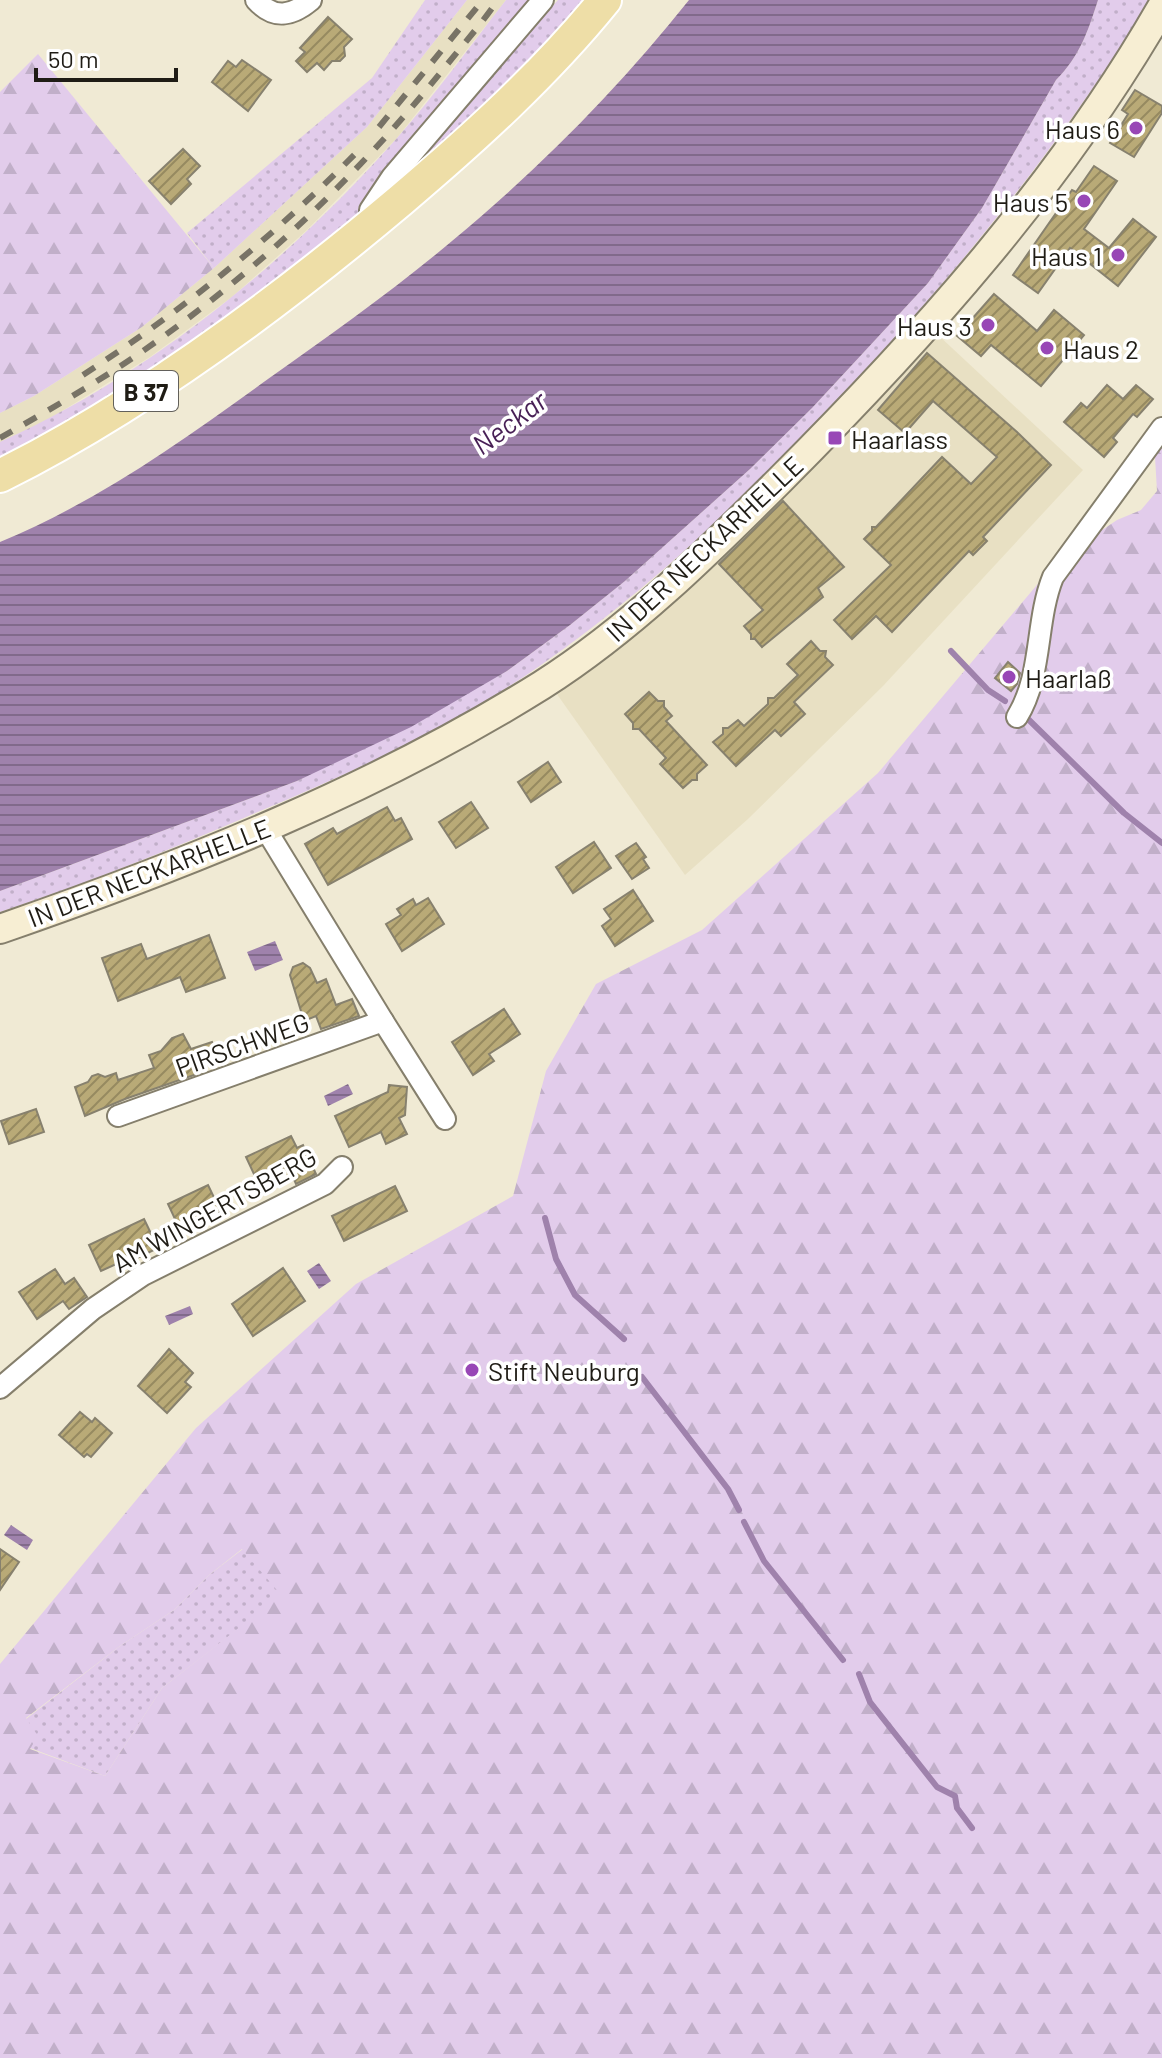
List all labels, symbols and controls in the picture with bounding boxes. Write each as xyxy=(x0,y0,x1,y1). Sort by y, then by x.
scale bar xyxy=(36,32,176,82)
text: 50 m xyxy=(48,44,99,73)
place label: Haus 6 xyxy=(1045,113,1120,144)
marker: Haus 6 xyxy=(1127,119,1145,137)
place label: Haus 5 xyxy=(993,186,1068,217)
marker: Haus 5 xyxy=(1075,192,1093,210)
place label: Haus 1 xyxy=(1031,240,1102,271)
marker: Haus 1 xyxy=(1109,246,1127,264)
place label: Haus 3 xyxy=(897,310,972,341)
marker: Haus 3 xyxy=(979,316,997,334)
place label: Haus 2 xyxy=(1063,333,1139,364)
marker: Haus 2 xyxy=(1038,339,1056,357)
road number: B 37 xyxy=(114,371,178,411)
water label: Neckar xyxy=(465,382,554,461)
place label: Haarlass xyxy=(851,423,948,454)
marker: Haarlass xyxy=(826,429,844,447)
street label: IN DER NECKARHELLE xyxy=(599,449,809,647)
place label: Haarlaß xyxy=(1025,662,1112,693)
marker: Haarlaß xyxy=(1000,668,1018,686)
street label: IN DER NECKARHELLE xyxy=(23,811,275,933)
street label: PIRSCHWEG xyxy=(171,1005,313,1083)
street label: AM WINGERTSBERG xyxy=(107,1140,321,1278)
place label: Stift Neuburg xyxy=(488,1355,640,1386)
marker: Stift Neuburg xyxy=(463,1361,481,1379)

